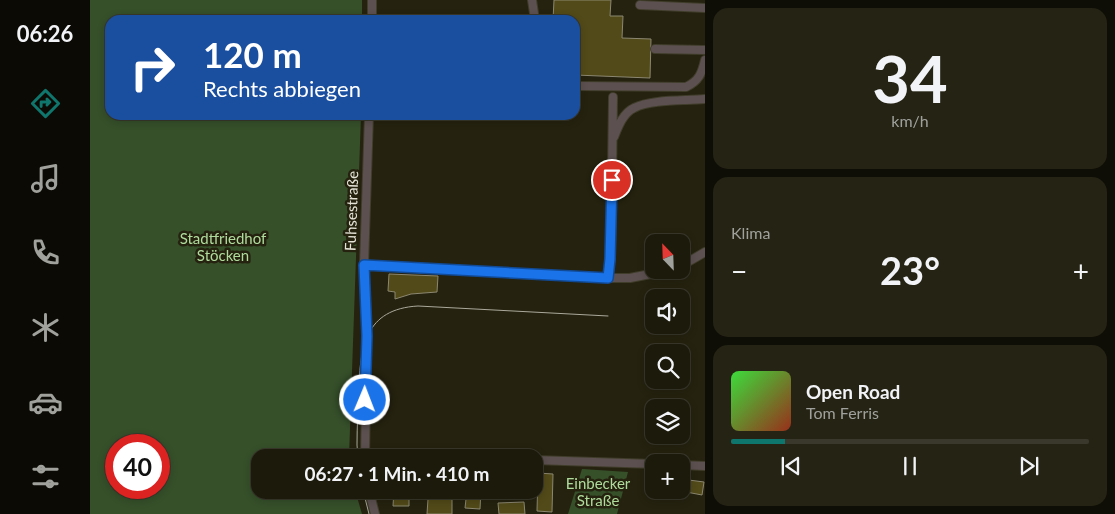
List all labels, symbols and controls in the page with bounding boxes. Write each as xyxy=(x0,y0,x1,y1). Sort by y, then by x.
text: 06:26 xyxy=(17,20,73,47)
text: 120 m xyxy=(203,33,302,75)
icon: right xyxy=(120,35,185,100)
text: 34 xyxy=(872,39,948,117)
text: Rechts abbiegen xyxy=(203,75,361,102)
icon: directions xyxy=(28,86,63,121)
text: km/h xyxy=(891,111,929,130)
pin xyxy=(591,159,633,201)
icon: music xyxy=(28,161,63,196)
icon: arrive xyxy=(598,166,626,194)
street label: Fuhsestraße xyxy=(341,170,361,251)
text: Klima xyxy=(731,223,770,242)
park label: Stadtfriedhof Stöcken xyxy=(180,229,267,264)
north arrow xyxy=(645,234,690,279)
map controls xyxy=(645,234,690,499)
icon: phone xyxy=(28,235,63,270)
text: 23° xyxy=(880,247,940,293)
text: − xyxy=(731,254,747,288)
text: + xyxy=(1073,254,1089,288)
button: sound xyxy=(645,289,690,334)
icon: climate xyxy=(28,310,63,345)
button: search xyxy=(645,344,690,389)
position arrow xyxy=(338,373,390,425)
text: Open Road xyxy=(806,380,900,403)
icon: car xyxy=(28,385,63,420)
button: layers xyxy=(645,399,690,444)
text: Tom Ferris xyxy=(806,403,879,422)
speed limit sign: 40 xyxy=(105,434,170,499)
icon: previous xyxy=(777,452,805,480)
icon: pause xyxy=(896,452,924,480)
icon: next xyxy=(1015,452,1043,480)
button: + xyxy=(645,454,690,499)
icon: filters xyxy=(28,459,63,494)
text: 06:27 · 1 Min. · 410 m xyxy=(305,462,489,485)
park label: Einbecker Straße xyxy=(566,474,631,509)

